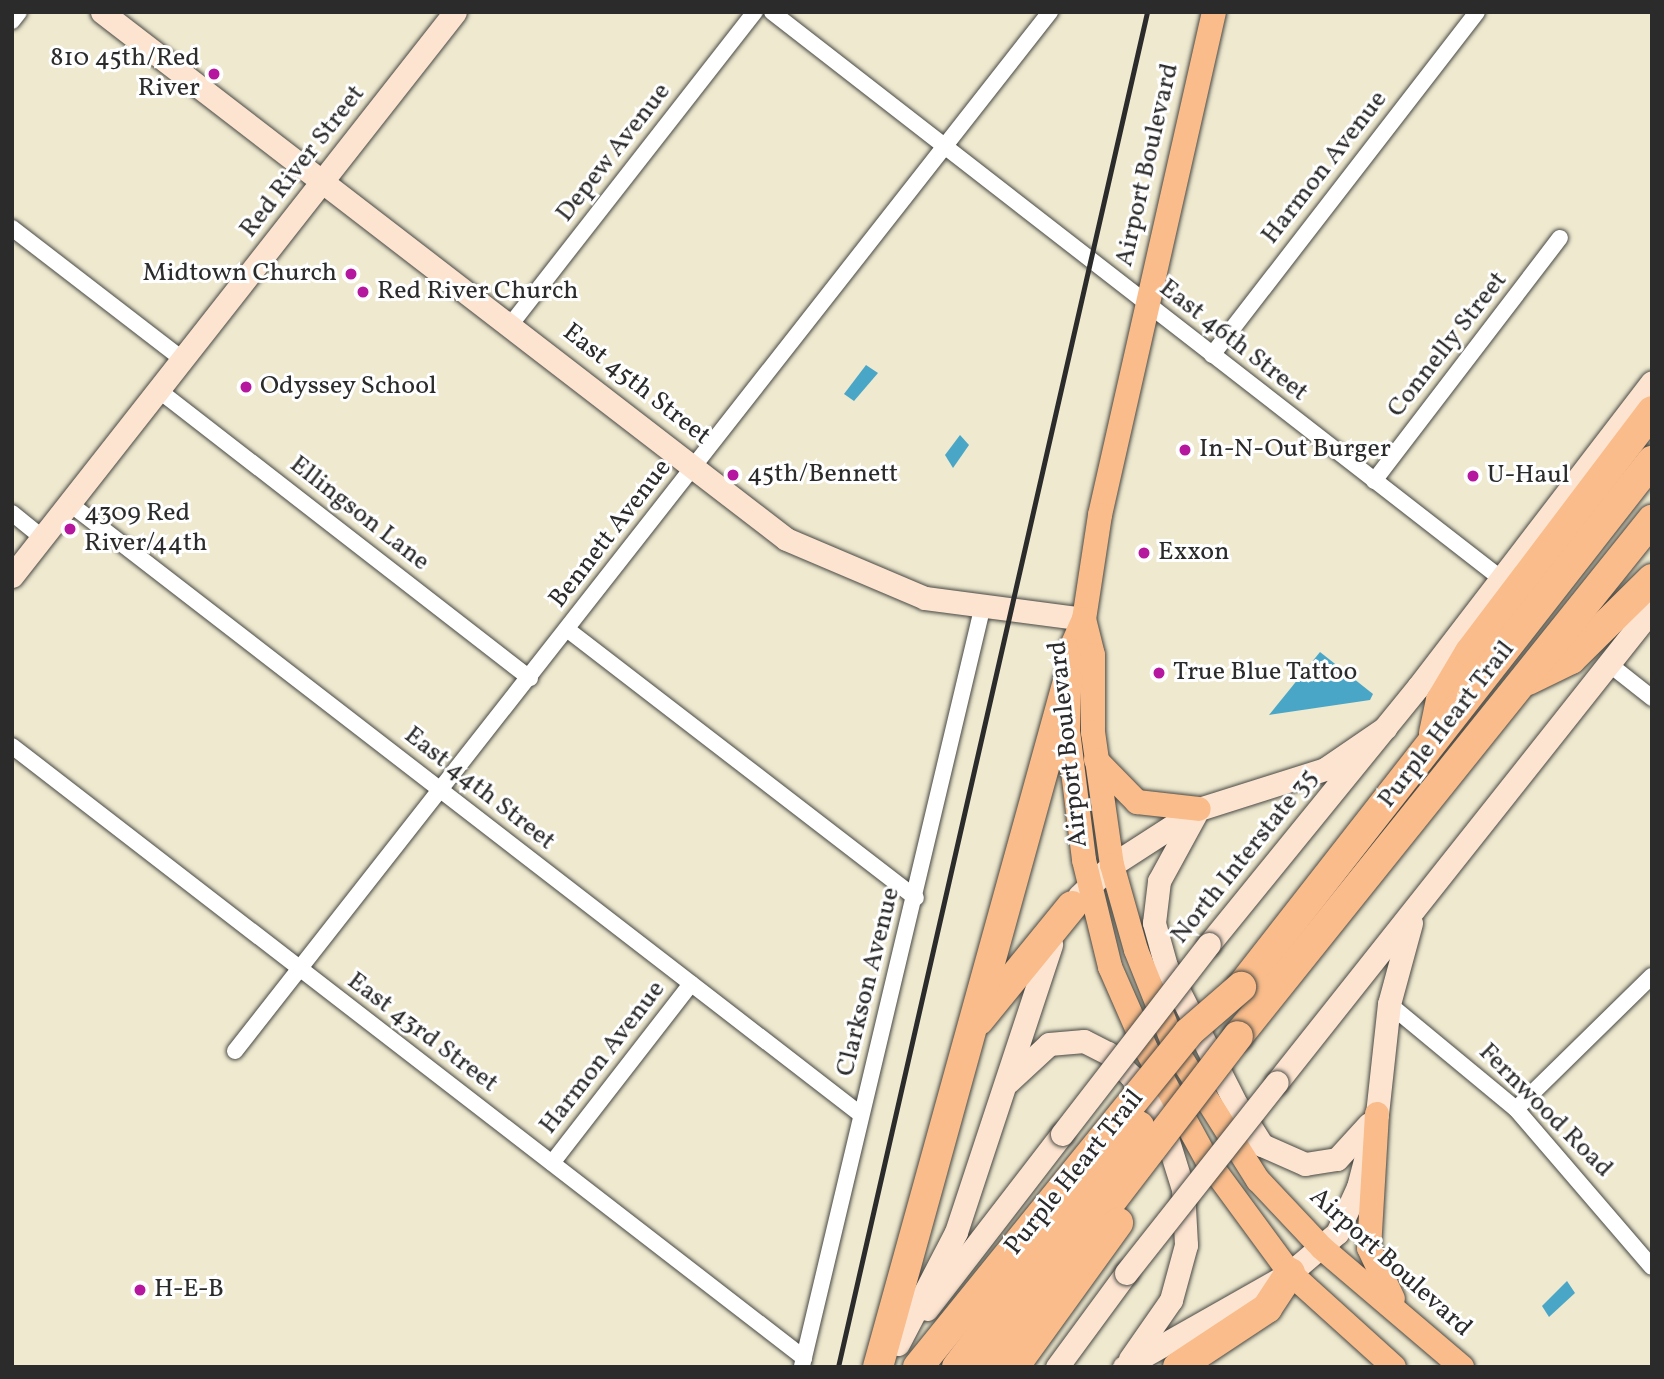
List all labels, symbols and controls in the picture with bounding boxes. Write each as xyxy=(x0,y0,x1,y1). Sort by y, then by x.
place label: 810 45th/Red River xyxy=(50,43,200,104)
street label: Airport Boulevard xyxy=(1109,60,1187,270)
marker: 810 45th/Red River xyxy=(206,66,222,82)
street label: Depew Avenue xyxy=(550,77,678,229)
street label: Red River Street xyxy=(234,79,372,245)
street label: Harmon Avenue xyxy=(1255,85,1395,251)
place label: Midtown Church xyxy=(143,258,337,290)
marker: Midtown Church xyxy=(343,266,359,282)
street label: Connelly Street xyxy=(1381,266,1515,424)
street label: East 46th Street xyxy=(1152,273,1314,409)
place label: Red River Church xyxy=(377,276,578,308)
marker: Red River Church xyxy=(355,284,371,300)
street label: East 45th Street xyxy=(556,318,716,452)
place label: Odyssey School xyxy=(260,371,437,403)
marker: Odyssey School xyxy=(238,379,254,395)
place label: In-N-Out Burger xyxy=(1199,434,1391,466)
marker: In-N-Out Burger xyxy=(1177,442,1193,458)
street label: Ellingson Lane xyxy=(283,450,435,578)
street label: Bennett Avenue xyxy=(543,453,679,615)
place label: 45th/Bennett xyxy=(747,459,898,491)
place label: U-Haul xyxy=(1487,460,1570,492)
marker: 45th/Bennett xyxy=(725,467,741,483)
marker: U-Haul xyxy=(1465,468,1481,484)
place label: 4309 Red River/44th xyxy=(84,498,208,560)
marker: 4309 Red River/44th xyxy=(62,521,78,537)
place label: Exxon xyxy=(1158,537,1230,569)
marker: Exxon xyxy=(1136,545,1152,561)
street label: Purple Heart Trail xyxy=(1372,635,1522,815)
street label: Airport Boulevard xyxy=(1043,639,1095,849)
place label: True Blue Tattoo xyxy=(1173,657,1358,689)
marker: True Blue Tattoo xyxy=(1151,665,1167,681)
street label: East 44th Street xyxy=(397,720,561,858)
street label: North Interstate 35 xyxy=(1165,763,1325,951)
street label: Clarkson Avenue xyxy=(830,884,908,1080)
street label: East 43rd Street xyxy=(340,966,504,1100)
street label: Harmon Avenue xyxy=(533,975,673,1141)
street label: Fernwood Road xyxy=(1471,1037,1619,1185)
street label: Purple Heart Trail xyxy=(999,1084,1151,1262)
street label: Airport Boulevard xyxy=(1302,1182,1478,1344)
place label: H-E-B xyxy=(154,1274,224,1306)
marker: H-E-B xyxy=(132,1282,148,1298)

